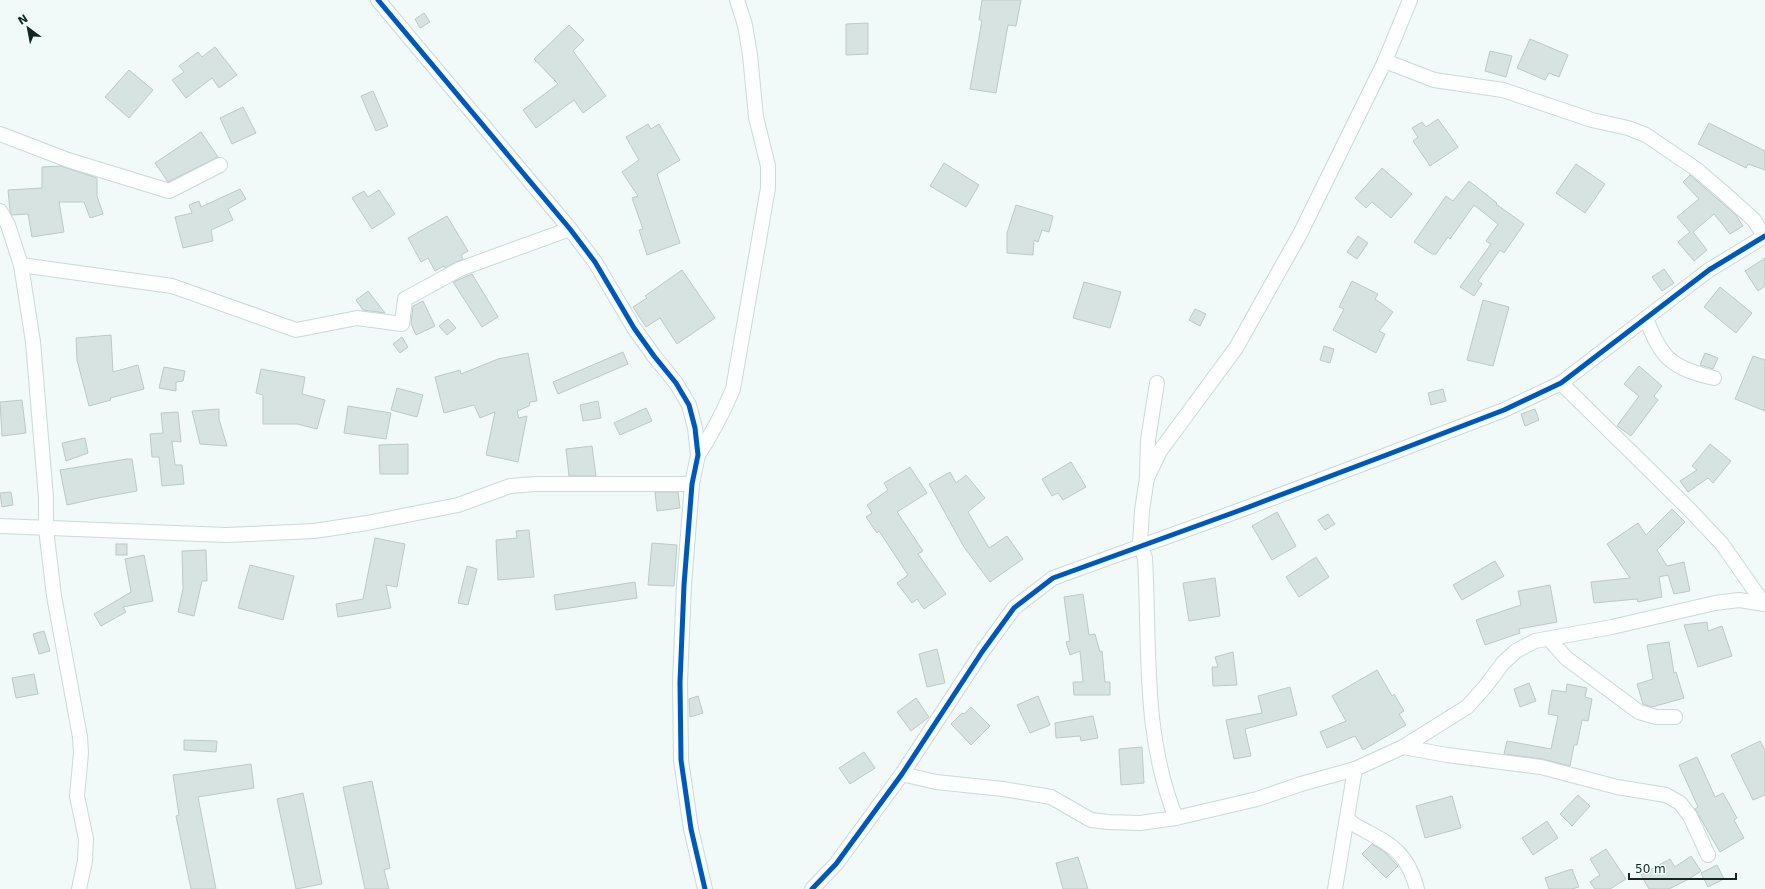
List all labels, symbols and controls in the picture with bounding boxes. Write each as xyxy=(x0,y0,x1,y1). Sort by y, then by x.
north arrow xyxy=(8,8,48,48)
text: N xyxy=(16,12,30,28)
scale bar xyxy=(1629,855,1736,881)
text: 50 m xyxy=(1635,862,1666,876)

